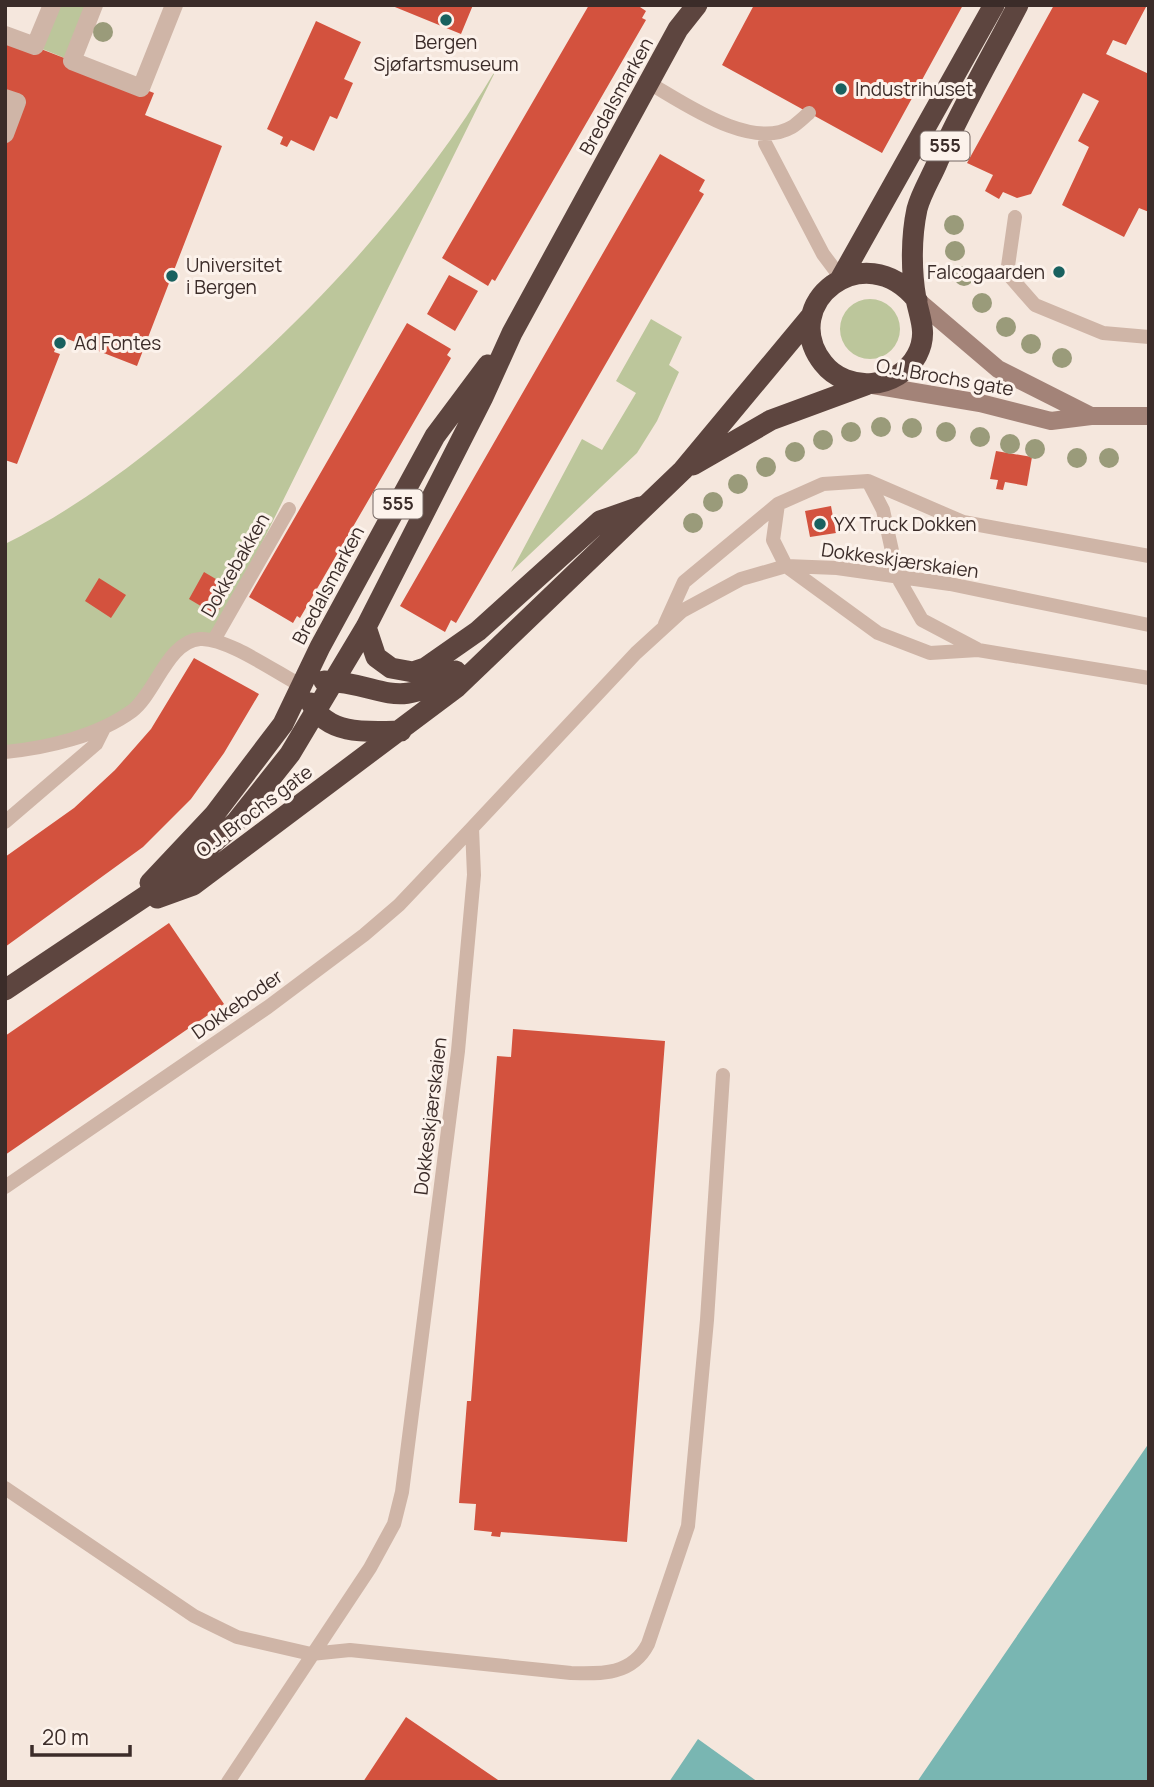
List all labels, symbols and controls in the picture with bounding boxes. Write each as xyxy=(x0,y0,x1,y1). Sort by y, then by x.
marker: Bergen Sjøfartsmuseum xyxy=(438,12,454,28)
place label: Bergen Sjøfartsmuseum xyxy=(373,29,519,77)
street label: Bredalsmarken xyxy=(573,33,659,159)
place label: Industrihuset xyxy=(855,76,973,102)
marker: Industrihuset xyxy=(833,81,849,97)
road number: 555 xyxy=(920,132,970,160)
place label: Universitet i Bergen xyxy=(186,252,282,300)
place label: Falcogaarden xyxy=(927,259,1045,285)
marker: Falcogaarden xyxy=(1051,264,1067,280)
marker: Universitet i Bergen xyxy=(164,268,180,284)
place label: Ad Fontes xyxy=(74,330,161,356)
marker: Ad Fontes xyxy=(52,335,68,351)
street label: O.J. Brochs gate xyxy=(874,352,1016,402)
road number: 555 xyxy=(374,490,422,518)
street label: Dokkebakken xyxy=(195,508,275,622)
place label: YX Truck Dokken xyxy=(834,511,977,537)
marker: YX Truck Dokken xyxy=(812,516,828,532)
street label: Bredalsmarken xyxy=(286,521,370,649)
street label: Dokkeskjærskaien xyxy=(820,536,980,584)
street label: O.J. Brochs gate xyxy=(191,759,317,863)
street label: Dokkeboder xyxy=(186,963,288,1045)
street label: Dokkeskjærskaien xyxy=(407,1036,453,1196)
scale bar xyxy=(32,1714,130,1758)
text: 20 m xyxy=(42,1723,89,1751)

